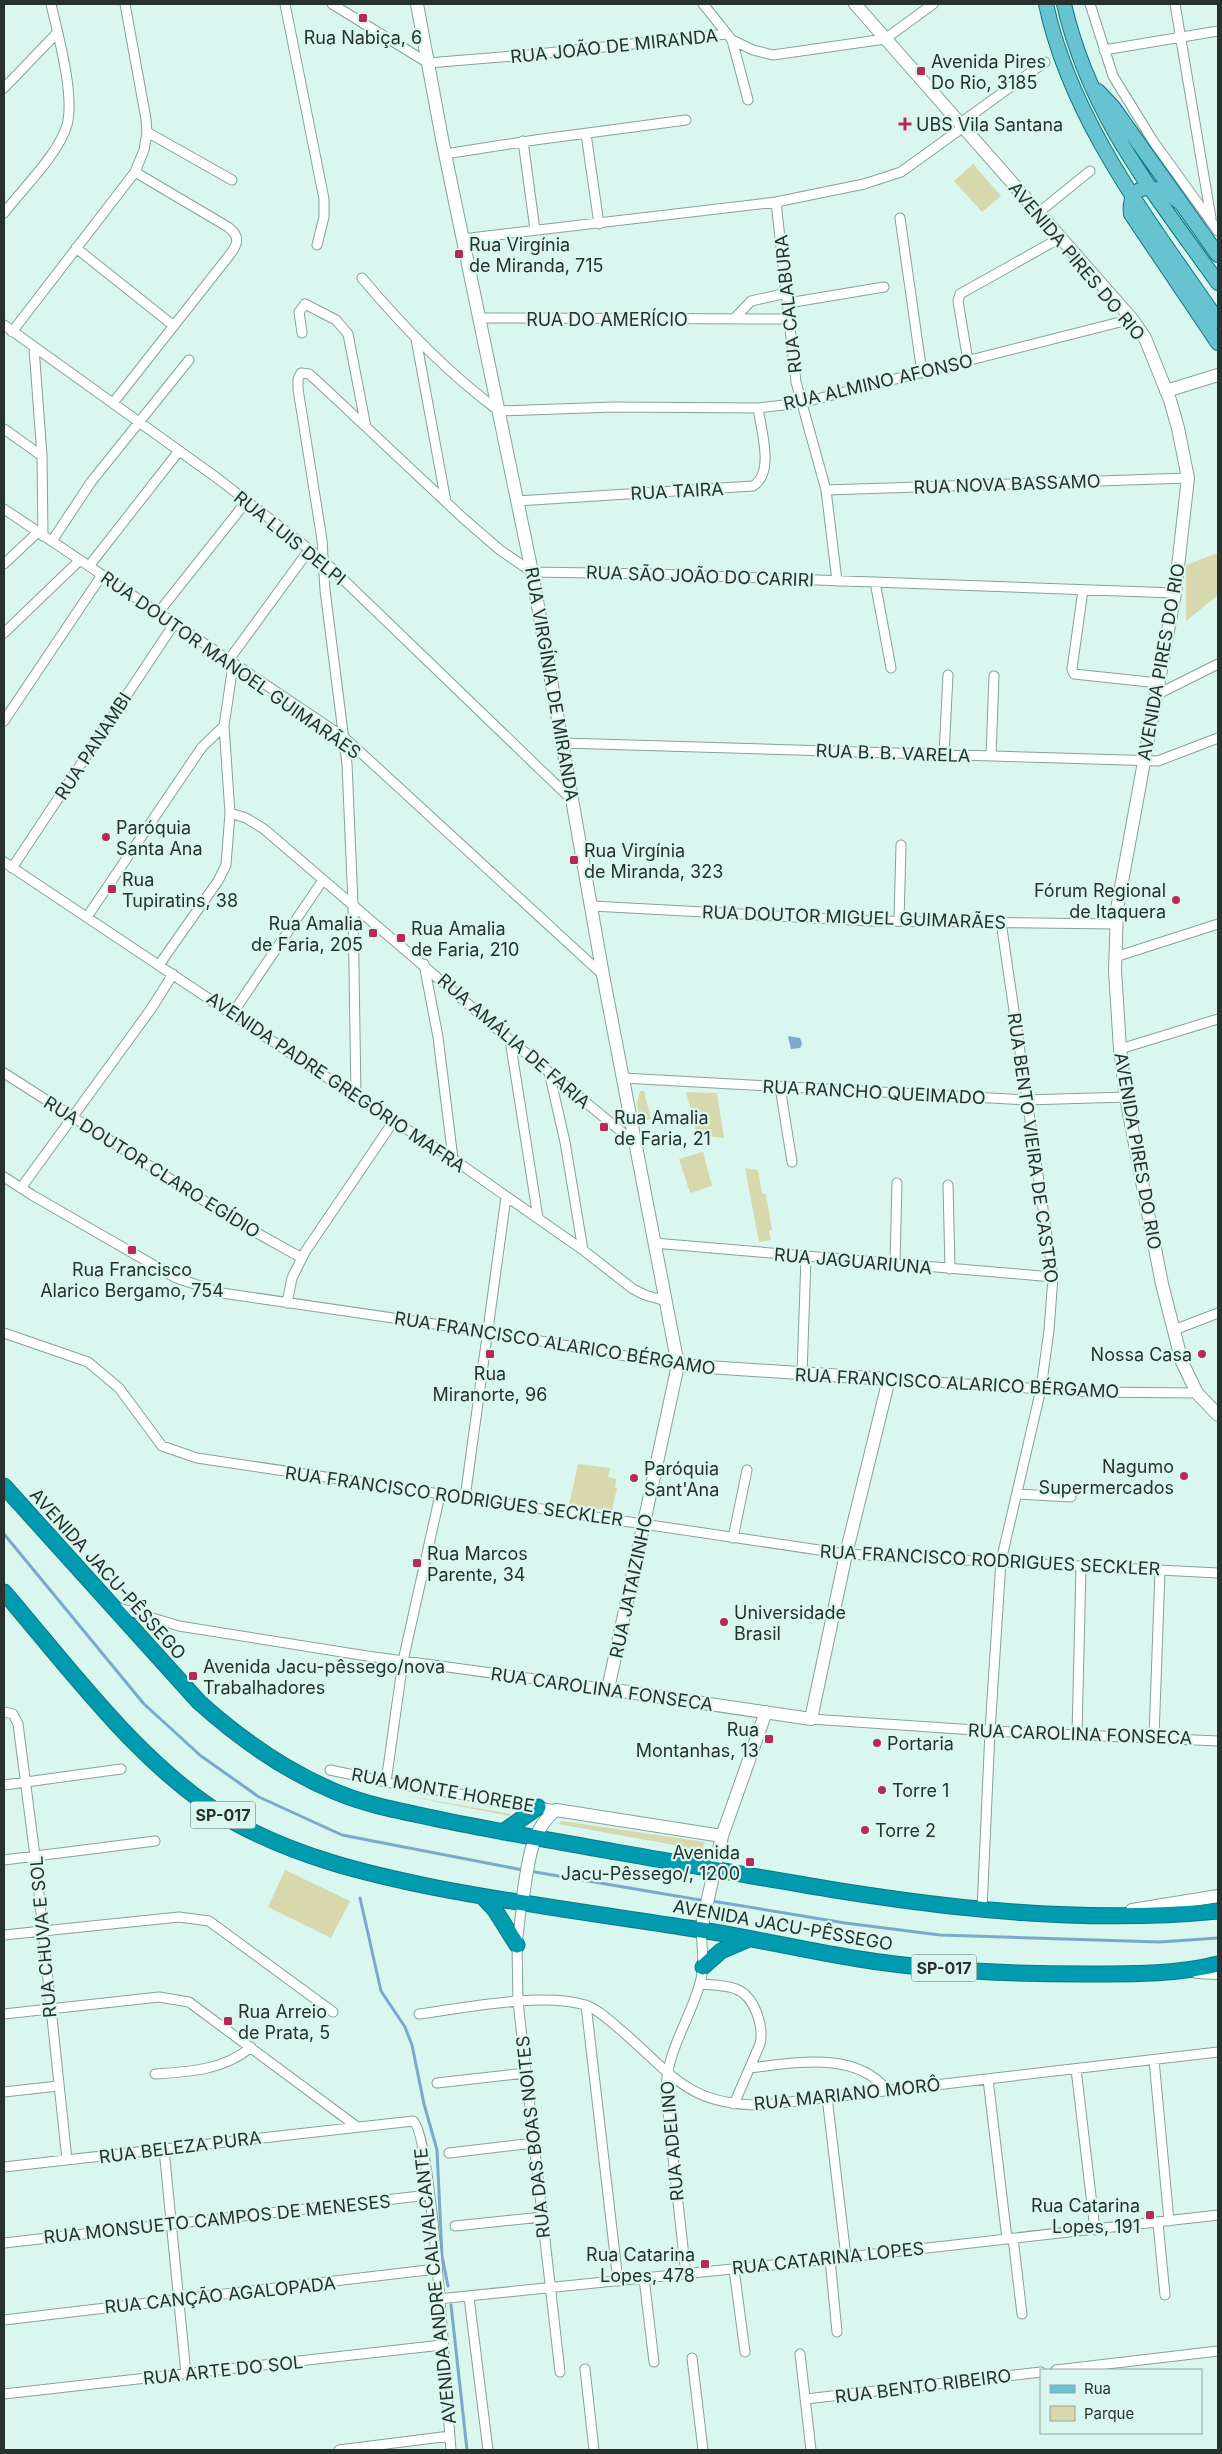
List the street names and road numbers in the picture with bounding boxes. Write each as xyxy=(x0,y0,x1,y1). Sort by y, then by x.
street label: RUA JOÃO DE MIRANDA xyxy=(509,24,719,67)
street label: AVENIDA PIRES DO RIO xyxy=(1005,178,1149,344)
street label: RUA CALABURA xyxy=(770,234,806,374)
street label: RUA DO AMERÍCIO xyxy=(526,308,688,330)
street label: RUA ALMINO AFONSO xyxy=(781,350,975,414)
street label: RUA NOVA BASSAMO xyxy=(913,470,1101,498)
street label: RUA TAIRA xyxy=(630,478,724,504)
street label: RUA LUIS DELPI xyxy=(230,487,350,589)
street label: RUA SÃO JOÃO DO CARIRI xyxy=(586,561,814,590)
street label: AVENIDA PIRES DO RIO xyxy=(1133,562,1189,762)
street label: RUA VIRGÍNIA DE MIRANDA xyxy=(521,565,584,803)
street label: RUA DOUTOR MANOEL GUIMARÃES xyxy=(97,566,366,763)
street label: RUA PANAMBI xyxy=(51,688,135,804)
street label: RUA B. B. VARELA xyxy=(815,740,971,766)
street label: RUA DOUTOR MIGUEL GUIMARÃES xyxy=(702,900,1007,933)
street label: RUA AMÁLIA DE FARIA xyxy=(434,968,595,1113)
street label: AVENIDA PADRE GREGÓRIO MAFRA xyxy=(203,987,470,1177)
street label: RUA BENTO VIEIRA DE CASTRO xyxy=(1004,1011,1062,1285)
street label: AVENIDA PIRES DO RIO xyxy=(1110,1051,1166,1251)
street label: RUA RANCHO QUEIMADO xyxy=(762,1076,986,1108)
street label: RUA DOUTOR CLARO EGÍDIO xyxy=(40,1091,264,1242)
street label: RUA JAGUARIUNA xyxy=(773,1244,933,1278)
street label: RUA FRANCISCO ALARICO BÉRGAMO xyxy=(393,1306,717,1379)
street label: RUA FRANCISCO ALARICO BÉRGAMO xyxy=(794,1363,1120,1402)
street label: RUA FRANCISCO RODRIGUES SECKLER xyxy=(284,1462,625,1530)
street label: AVENIDA JACU-PÊSSEGO xyxy=(26,1484,191,1664)
street label: RUA JATAIZINHO xyxy=(605,1512,657,1660)
street label: RUA FRANCISCO RODRIGUES SECKLER xyxy=(819,1541,1161,1579)
street label: RUA CAROLINA FONSECA xyxy=(489,1663,715,1715)
street label: RUA CAROLINA FONSECA xyxy=(968,1720,1192,1748)
street label: RUA MONTE HOREBE xyxy=(350,1764,536,1816)
road number: SP-017 xyxy=(190,1802,256,1828)
street label: RUA CHUVA E SOL xyxy=(25,1855,61,2019)
street label: AVENIDA JACU-PÊSSEGO xyxy=(672,1894,895,1955)
road number: SP-017 xyxy=(912,1955,976,1982)
street label: RUA DAS BOAS NOITES xyxy=(512,2035,554,2239)
street label: RUA MARIANO MORÔ xyxy=(753,2073,941,2114)
street label: RUA ADELINO xyxy=(656,2080,688,2202)
street label: RUA BELEZA PURA xyxy=(98,2127,262,2167)
street label: AVENIDA ANDRE CALVALCANTE xyxy=(410,2147,460,2425)
street label: RUA MONSUETO CAMPOS DE MENESES xyxy=(42,2190,392,2248)
street label: RUA CATARINA LOPES xyxy=(731,2237,925,2279)
street label: RUA CANÇÃO AGALOPADA xyxy=(103,2271,337,2318)
street label: RUA ARTE DO SOL xyxy=(142,2351,304,2389)
street label: RUA BENTO RIBEIRO xyxy=(834,2365,1012,2407)

